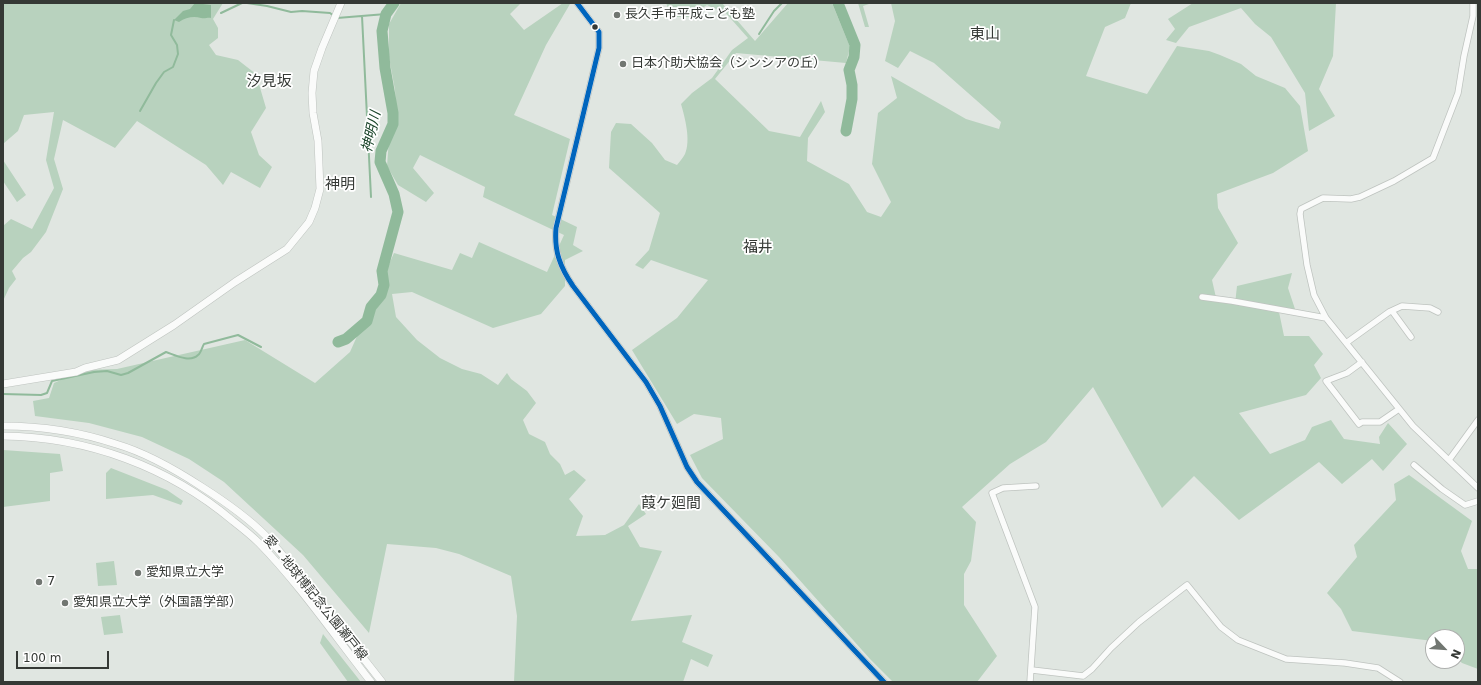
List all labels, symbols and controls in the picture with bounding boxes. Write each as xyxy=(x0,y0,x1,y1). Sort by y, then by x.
place label: 長久手市平成こども塾 xyxy=(625,7,755,23)
marker: 長久手市平成こども塾 xyxy=(612,10,622,20)
unlabelled marker xyxy=(590,22,600,32)
district label: 東山 xyxy=(970,26,1000,44)
place label: 日本介助犬協会（シンシアの丘） xyxy=(631,56,826,72)
marker: 日本介助犬協会（シンシアの丘） xyxy=(618,59,628,69)
district label: 汐見坂 xyxy=(247,73,291,91)
water label: 神明川 xyxy=(359,110,385,154)
district label: 神明 xyxy=(325,176,355,194)
district label: 福井 xyxy=(743,239,773,257)
district label: 葭ケ廻間 xyxy=(641,495,701,513)
street label: 愛・地球博記念公園瀬戸線 xyxy=(260,532,370,664)
place label: 愛知県立大学 xyxy=(146,565,224,581)
marker: 愛知県立大学 xyxy=(133,568,143,578)
place label: 7 xyxy=(47,574,55,590)
marker: 7 xyxy=(34,577,44,587)
place label: 愛知県立大学（外国語学部） xyxy=(73,595,242,611)
marker: 愛知県立大学（外国語学部） xyxy=(60,598,70,608)
north arrow xyxy=(1425,629,1465,669)
scale bar xyxy=(18,643,111,669)
text: N xyxy=(1448,647,1463,661)
text: 100 m xyxy=(23,651,61,665)

